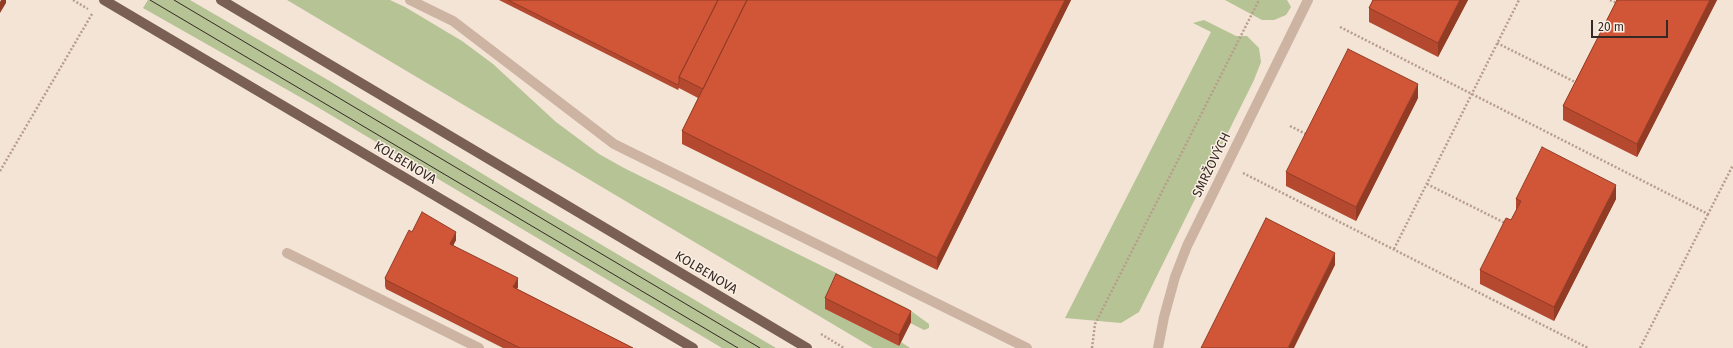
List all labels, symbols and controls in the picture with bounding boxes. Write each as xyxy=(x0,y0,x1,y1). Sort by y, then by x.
scale bar xyxy=(1593,12,1670,38)
text: 20 m xyxy=(1598,20,1624,34)
street label: SMRŽOVÝCH xyxy=(1190,130,1234,200)
street label: KOLBENOVA xyxy=(371,138,439,188)
street label: KOLBENOVA xyxy=(672,248,740,298)

